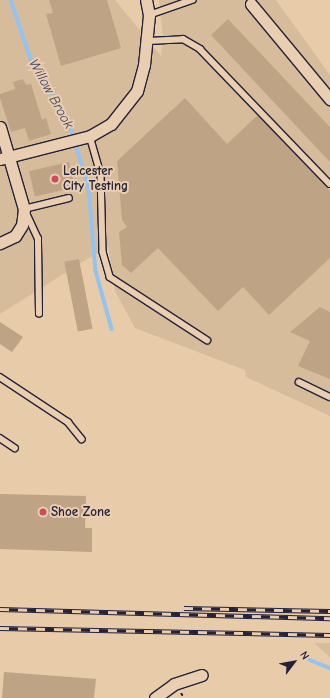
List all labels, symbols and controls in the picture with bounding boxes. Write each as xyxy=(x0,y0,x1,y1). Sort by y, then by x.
water label: Willow Brook xyxy=(25,56,77,132)
place label: Leicester City Testing xyxy=(63,164,128,195)
marker: Leicester City Testing xyxy=(50,174,60,184)
place label: Shoe Zone xyxy=(51,504,110,520)
marker: Shoe Zone xyxy=(38,507,48,517)
north arrow xyxy=(274,642,314,682)
text: N xyxy=(297,649,312,662)

